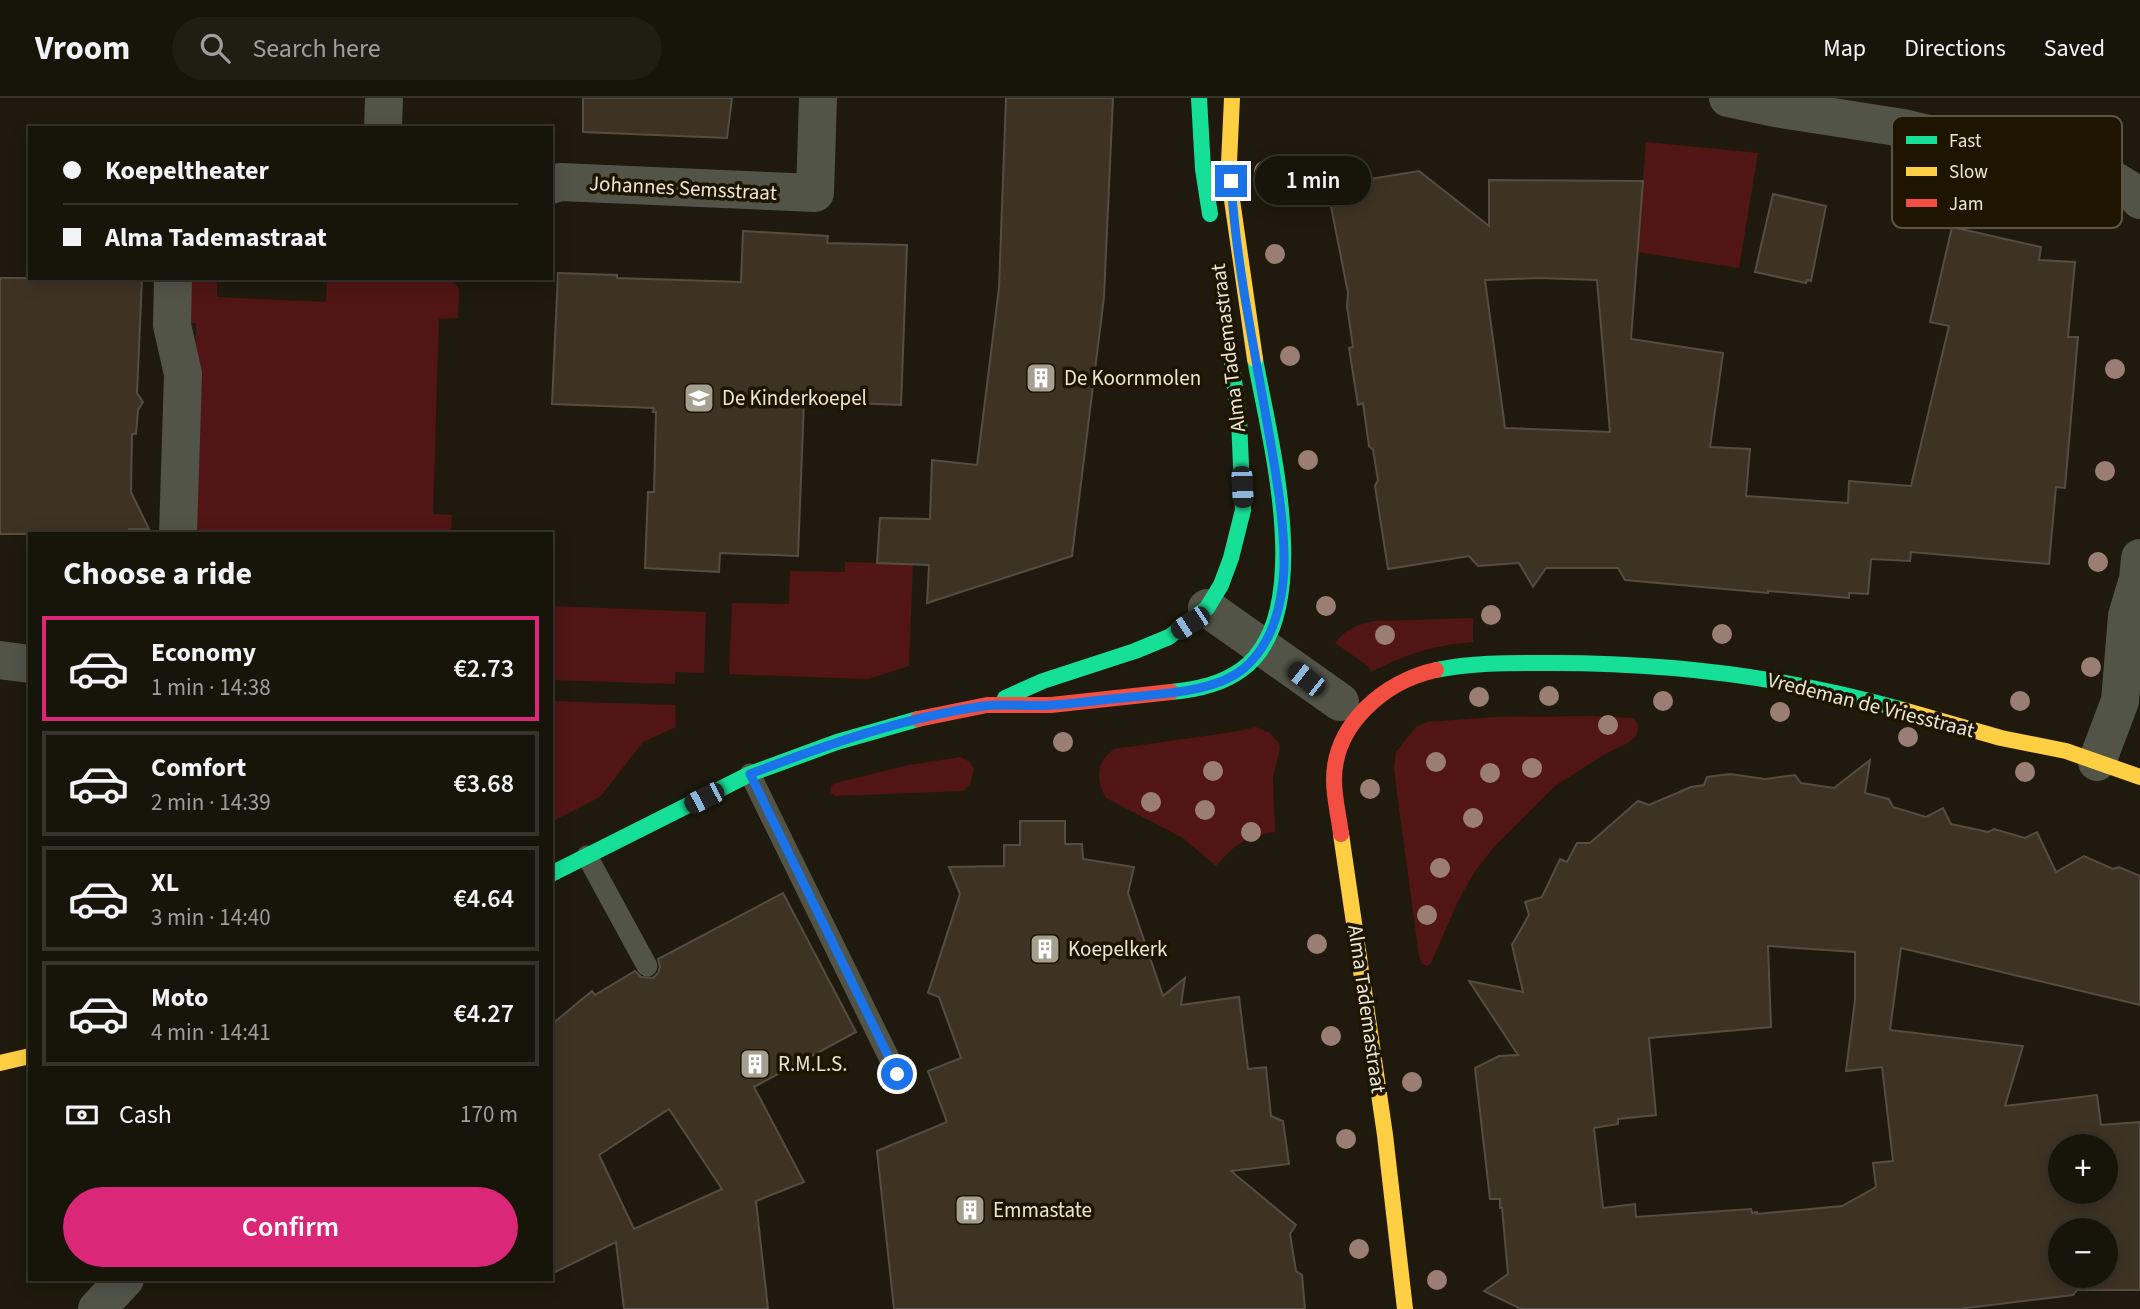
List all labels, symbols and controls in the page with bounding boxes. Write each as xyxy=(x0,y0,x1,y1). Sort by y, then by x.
search box xyxy=(172,17,662,80)
text: Vroom xyxy=(35,25,130,72)
icon: search xyxy=(196,29,234,67)
text: Search here xyxy=(252,30,381,67)
text: Map xyxy=(1823,31,1866,66)
text: Directions xyxy=(1904,31,2006,66)
text: Saved xyxy=(2044,31,2105,66)
legend xyxy=(1892,116,2122,228)
text: Fast xyxy=(1949,128,1982,155)
text: Koepeltheater xyxy=(105,152,269,189)
callout: 1 min xyxy=(1256,156,1371,206)
text: Slow xyxy=(1949,159,1988,186)
text: 1 min xyxy=(1286,164,1340,197)
route end xyxy=(1215,165,1247,197)
street label: Johannes Semsstraat xyxy=(588,168,778,208)
text: Jam xyxy=(1949,191,1983,218)
text: Alma Tademastraat xyxy=(105,219,327,256)
street label: Alma Tademastraat xyxy=(1203,262,1253,434)
building icon: De Koornmolen xyxy=(1024,361,1058,395)
place label: De Koornmolen xyxy=(1064,363,1201,393)
school or university icon: De Kinderkoepel xyxy=(682,381,716,415)
place label: De Kinderkoepel xyxy=(722,383,867,413)
car xyxy=(1231,465,1254,509)
text: Choose a ride xyxy=(63,551,252,597)
car xyxy=(1167,603,1214,643)
text: Economy xyxy=(151,634,256,671)
icon: car xyxy=(67,637,130,700)
text: €2.73 xyxy=(453,650,514,687)
car xyxy=(1283,658,1330,700)
street label: Vredeman de Vriesstraat xyxy=(1764,665,1978,745)
text: 1 min · 14:38 xyxy=(151,671,271,704)
text: Comfort xyxy=(151,749,246,786)
icon: car xyxy=(67,752,130,815)
text: €3.68 xyxy=(453,765,514,802)
car xyxy=(681,779,728,817)
text: 2 min · 14:39 xyxy=(151,786,271,819)
text: XL xyxy=(151,864,179,901)
icon: car xyxy=(67,867,130,930)
text: €4.64 xyxy=(453,880,514,917)
text: 3 min · 14:40 xyxy=(151,901,271,934)
street label: Alma Tademastraat xyxy=(1340,923,1394,1095)
building icon: Koepelkerk xyxy=(1028,932,1062,966)
place label: Koepelkerk xyxy=(1068,934,1168,964)
text: Moto xyxy=(151,979,208,1016)
icon: car xyxy=(67,982,130,1045)
text: €4.27 xyxy=(453,995,514,1032)
text: 4 min · 14:41 xyxy=(151,1016,271,1049)
building icon: R.M.L.S. xyxy=(738,1047,772,1081)
place label: R.M.L.S. xyxy=(778,1049,848,1079)
route start xyxy=(881,1058,913,1090)
icon: cash xyxy=(63,1096,101,1134)
text: Cash xyxy=(119,1096,172,1133)
text: 170 m xyxy=(460,1098,518,1131)
map controls xyxy=(2048,1134,2118,1288)
button: + xyxy=(2048,1134,2118,1204)
button: Confirm xyxy=(63,1187,518,1267)
building icon: Emmastate xyxy=(953,1193,987,1227)
place label: Emmastate xyxy=(993,1195,1092,1225)
button: − xyxy=(2048,1218,2118,1288)

